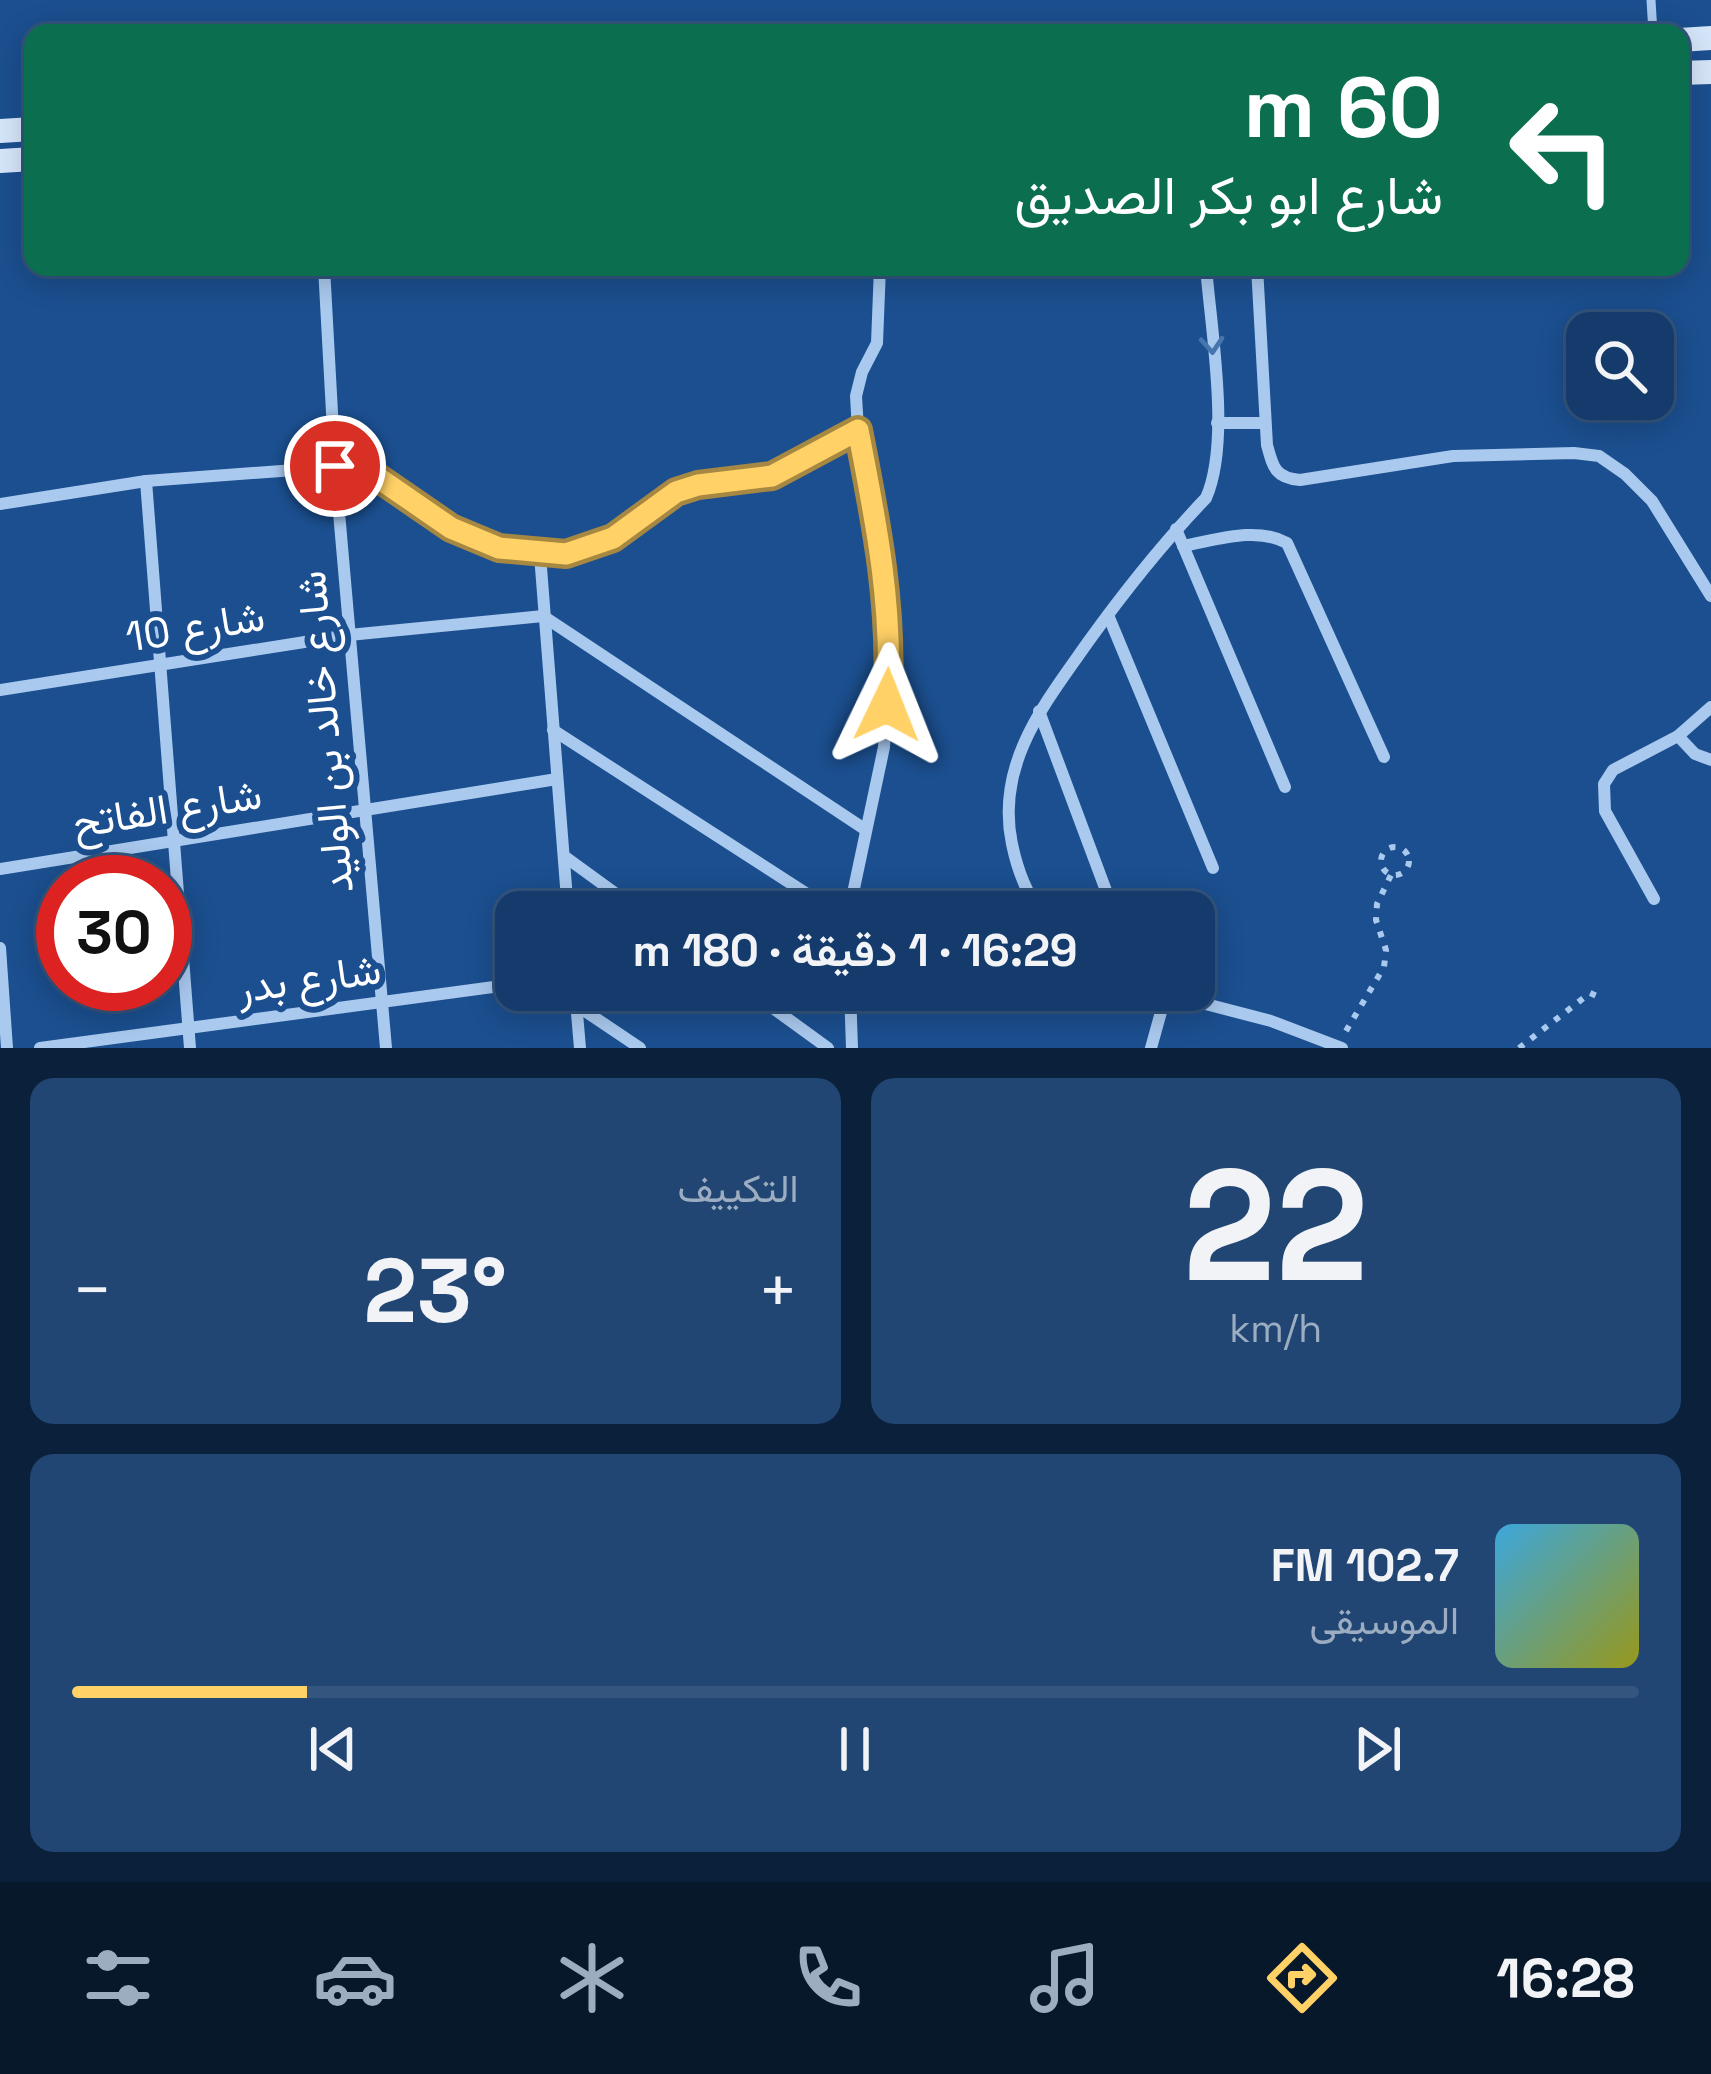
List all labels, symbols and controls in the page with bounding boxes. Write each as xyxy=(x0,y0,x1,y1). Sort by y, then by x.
text: 60 m xyxy=(1244,54,1443,162)
icon: left xyxy=(1485,72,1641,228)
text: شارع ابو بكر الصديق xyxy=(1014,161,1443,230)
map controls xyxy=(1566,312,1674,420)
button: search xyxy=(1566,312,1674,420)
one-way arrow xyxy=(1198,336,1224,355)
pin xyxy=(284,415,386,517)
icon: arrive xyxy=(302,433,368,499)
street label: شارع خالد بن الوليد xyxy=(284,568,367,895)
street label: شارع 10 xyxy=(122,589,269,666)
position arrow xyxy=(824,642,950,768)
street label: شارع الفاتح xyxy=(69,767,266,852)
speed limit sign: 30 xyxy=(36,855,192,1011)
text: 16:29 · 1 دقيقة · 180 m xyxy=(632,922,1078,979)
street label: شارع بدر xyxy=(233,942,385,1017)
text: 22 xyxy=(1183,1126,1368,1326)
text: التكييف xyxy=(678,1164,799,1213)
text: 23° xyxy=(363,1233,507,1348)
text: − xyxy=(72,1248,113,1332)
text: + xyxy=(758,1248,798,1332)
text: km/h xyxy=(1229,1304,1322,1353)
text: 102.7 FM xyxy=(1271,1537,1459,1594)
text: الموسيقى xyxy=(1309,1596,1459,1645)
icon: previous xyxy=(300,1716,366,1782)
icon: pause xyxy=(822,1716,888,1782)
icon: next xyxy=(1345,1716,1411,1782)
icon: filters xyxy=(76,1936,160,2020)
icon: car xyxy=(313,1936,397,2020)
icon: climate xyxy=(550,1936,634,2020)
icon: phone xyxy=(786,1936,870,2020)
icon: music xyxy=(1023,1936,1107,2020)
icon: directions xyxy=(1260,1936,1344,2020)
text: 16:28 xyxy=(1496,1944,1635,2013)

